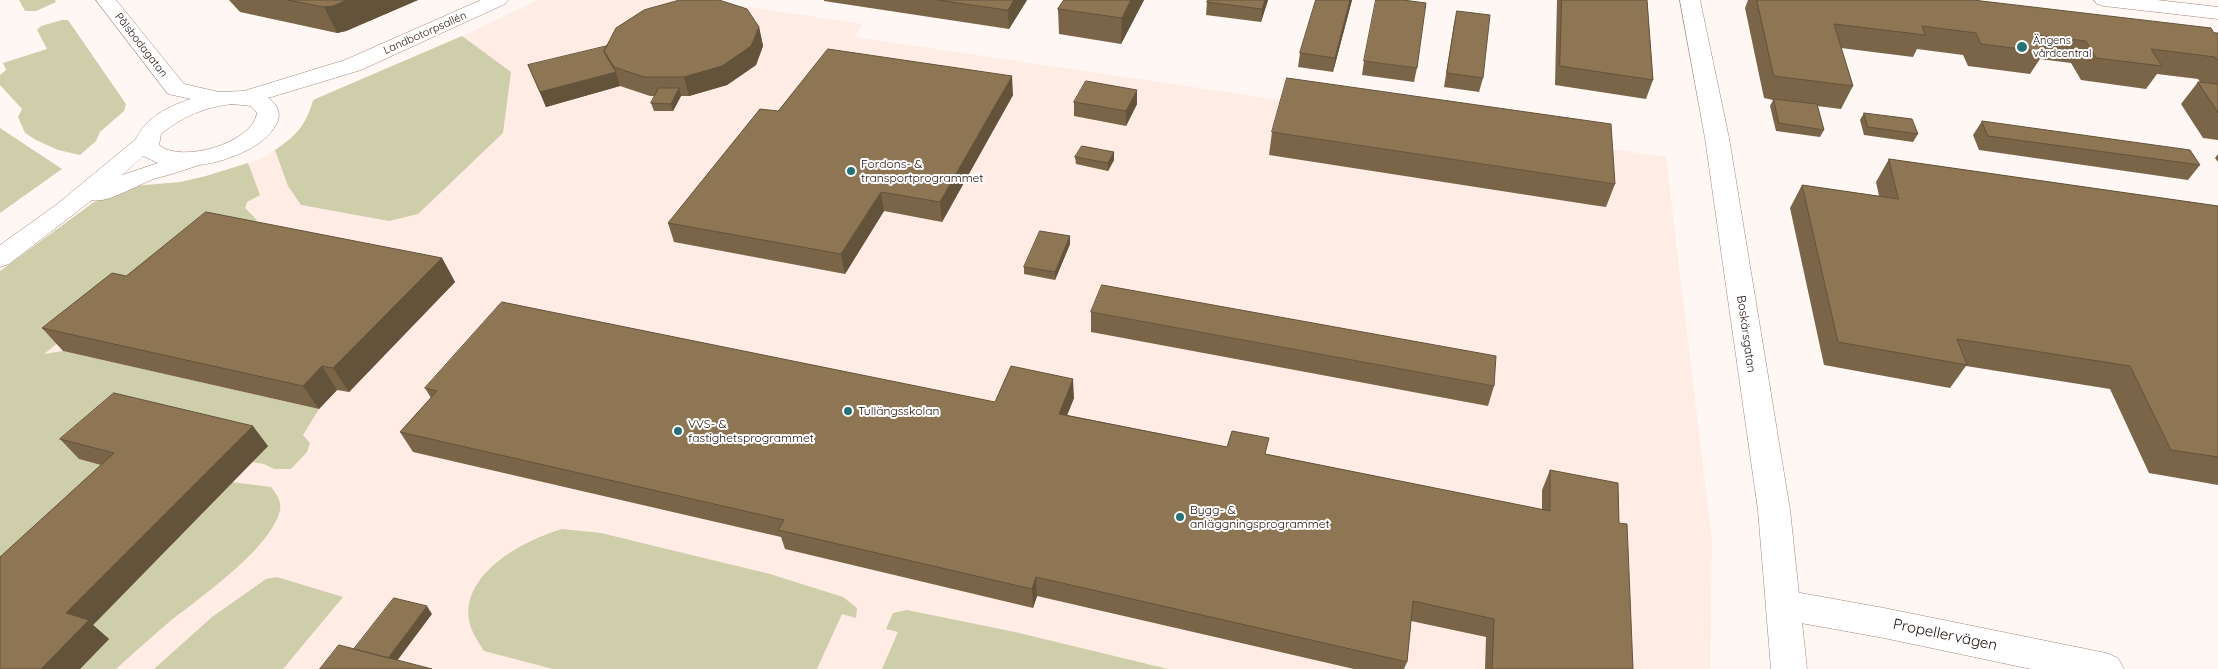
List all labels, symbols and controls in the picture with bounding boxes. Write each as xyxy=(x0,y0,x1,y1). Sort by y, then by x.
street label: Landbotorpsallén xyxy=(381,9,469,57)
street label: Pålsbodagatan xyxy=(112,10,170,80)
place label: Ängens vårdcentral xyxy=(2033,34,2091,60)
marker: Ängens vårdcentral xyxy=(2015,40,2029,54)
place label: Fordons- & transportprogrammet xyxy=(861,157,983,185)
marker: Fordons- & transportprogrammet xyxy=(845,165,857,177)
street label: Boskärsgatan xyxy=(1733,295,1759,373)
place label: Tullängsskolan xyxy=(858,404,939,418)
marker: Tullängsskolan xyxy=(842,405,854,417)
place label: VVS- & fastighetsprogrammet xyxy=(688,417,814,445)
marker: VVS- & fastighetsprogrammet xyxy=(672,425,684,437)
place label: Bygg- & anläggningsprogrammet xyxy=(1190,503,1329,531)
marker: Bygg- & anläggningsprogrammet xyxy=(1174,511,1186,523)
street label: Propellervägen xyxy=(1891,615,1999,655)

